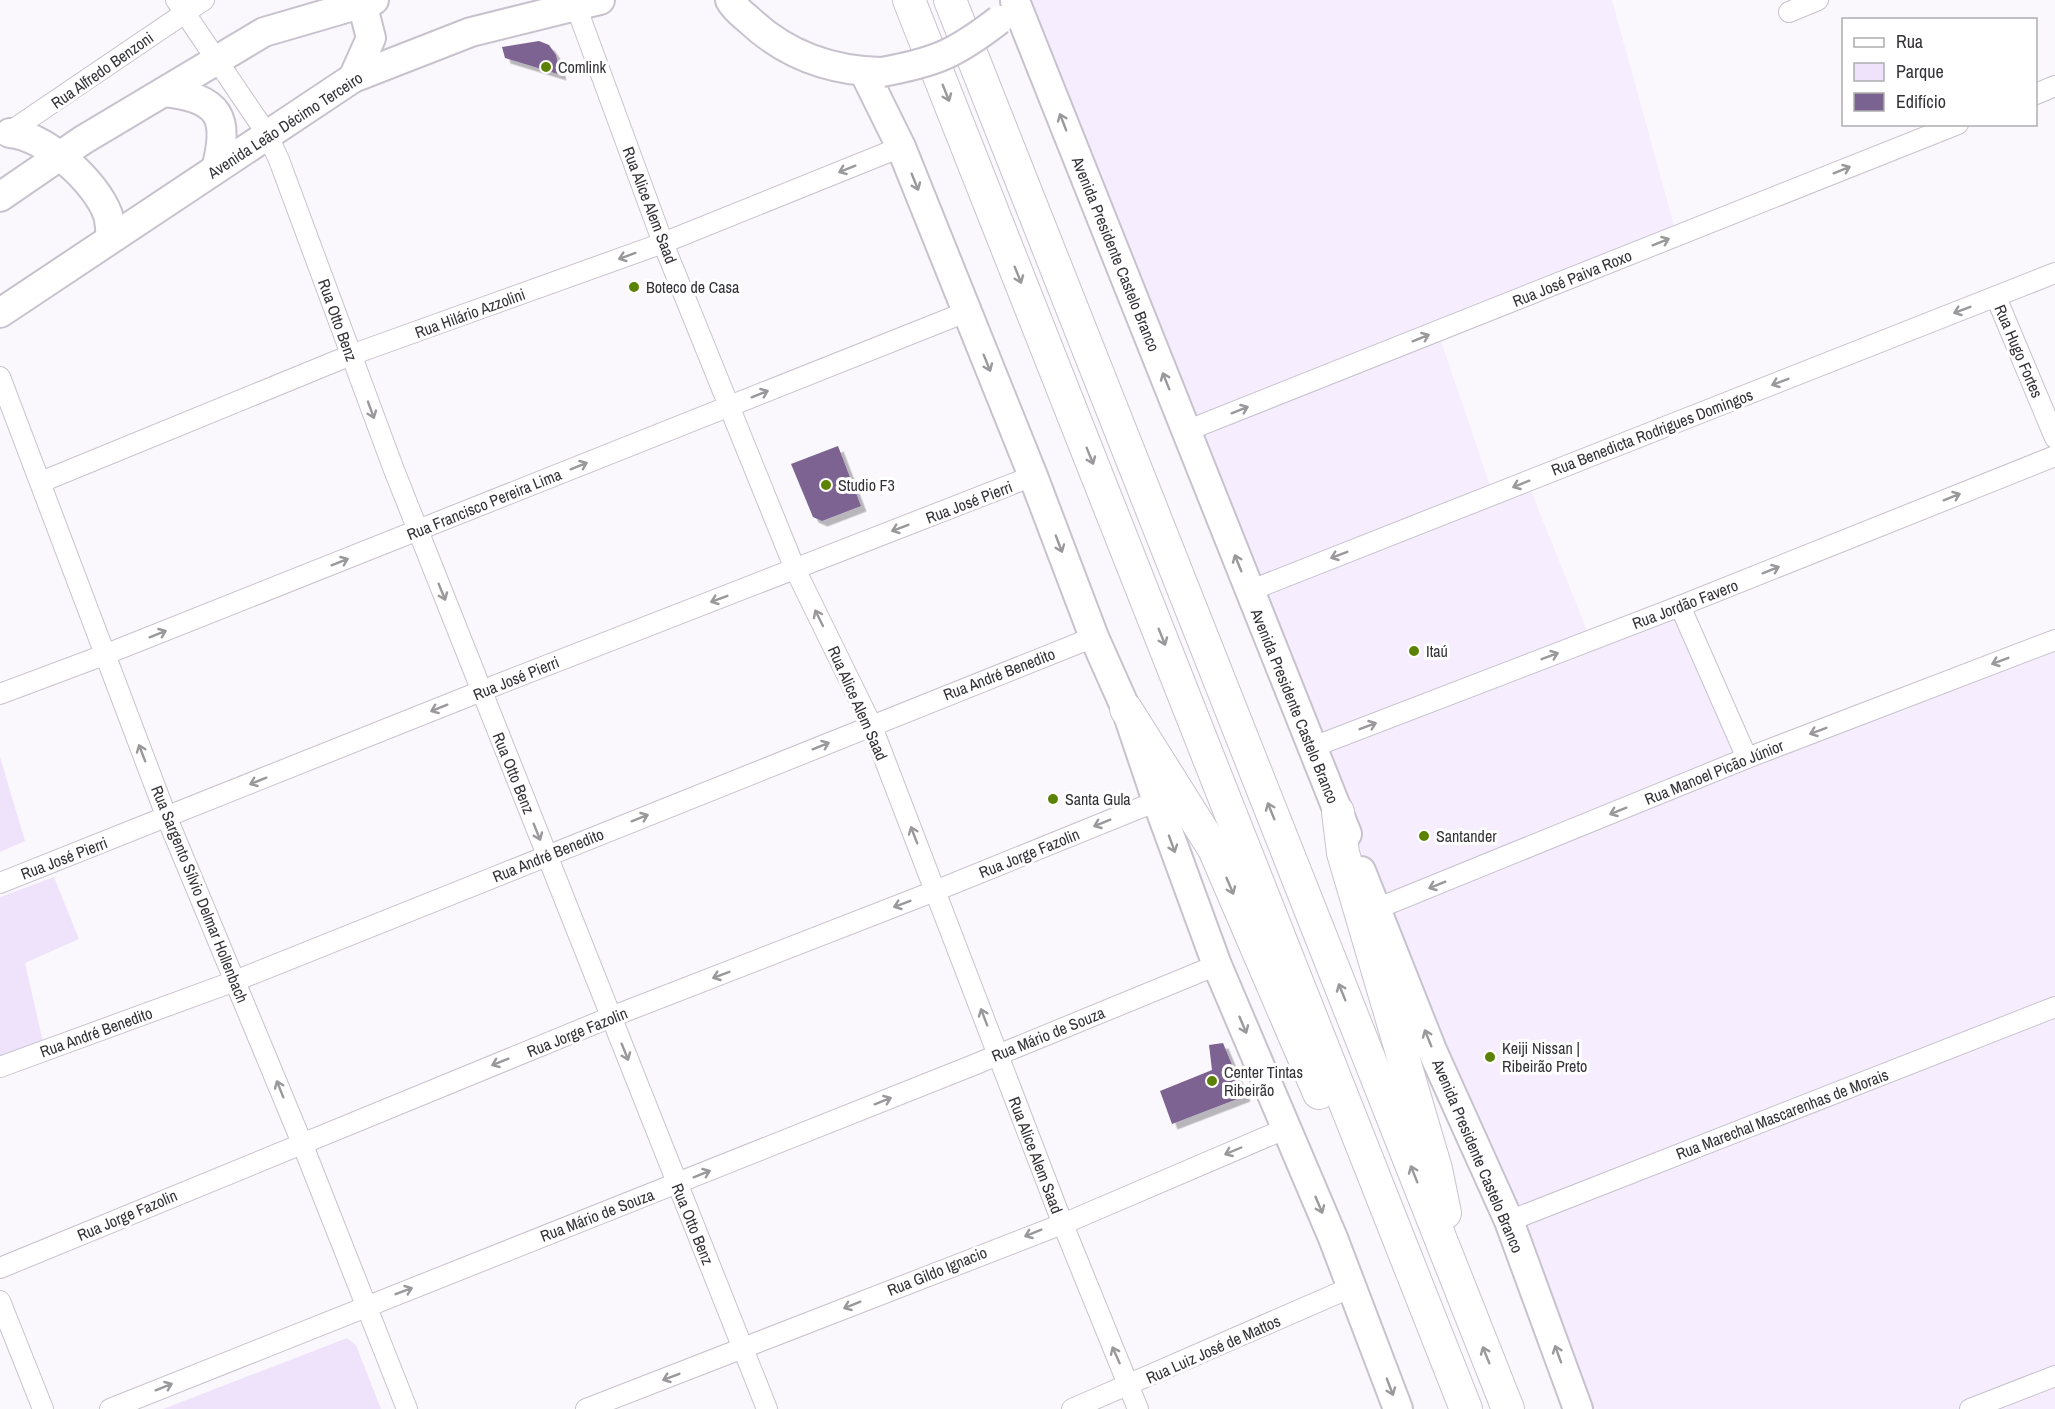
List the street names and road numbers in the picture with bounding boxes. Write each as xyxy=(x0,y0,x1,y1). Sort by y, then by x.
street label: Rua Alfredo Benzoni xyxy=(46,26,158,114)
street label: Avenida Leão Décimo Terceiro xyxy=(203,67,367,184)
street label: Rua Alice Alem Saad xyxy=(618,144,682,266)
street label: Avenida Presidente Castelo Branco xyxy=(1066,152,1165,355)
street label: Rua José Paiva Roxo xyxy=(1509,244,1635,312)
street label: Rua Otto Benz xyxy=(313,276,363,365)
street label: Rua Hilário Azzolini xyxy=(412,283,528,343)
street label: Rua Hugo Fortes xyxy=(1989,301,2049,401)
street label: Rua Benedicta Rodrigues Domingos xyxy=(1548,383,1756,481)
street label: Rua Francisco Pereira Lima xyxy=(403,463,565,545)
street label: Rua José Pierri xyxy=(923,475,1015,529)
street label: Rua Jordão Favero xyxy=(1629,574,1741,634)
street label: Avenida Presidente Castelo Branco xyxy=(1245,604,1344,807)
street label: Rua Alice Alem Saad xyxy=(823,642,893,764)
street label: Rua André Benedito xyxy=(940,643,1058,705)
street label: Rua José Pierri xyxy=(470,651,562,705)
street label: Rua Otto Benz xyxy=(488,729,540,817)
street label: Rua Manoel Picão Júnior xyxy=(1641,734,1787,810)
street label: Rua Sargento Sílvio Delmar Hollenbach xyxy=(146,782,254,1006)
street label: Rua André Benedito xyxy=(489,823,607,887)
street label: Rua Jorge Fazolin xyxy=(975,823,1083,883)
street label: Rua José Pierri xyxy=(18,831,110,885)
street label: Rua André Benedito xyxy=(37,1001,155,1063)
street label: Rua Mário de Souza xyxy=(988,1001,1109,1067)
street label: Rua Jorge Fazolin xyxy=(523,1002,631,1062)
street label: Avenida Presidente Castelo Branco xyxy=(1427,1055,1529,1256)
street label: Rua Marechal Mascarenhas de Morais xyxy=(1673,1063,1891,1165)
street label: Rua Alice Alem Saad xyxy=(1004,1094,1068,1216)
street label: Rua Otto Benz xyxy=(667,1180,719,1268)
street label: Rua Mário de Souza xyxy=(537,1183,658,1247)
street label: Rua Jorge Fazolin xyxy=(74,1184,180,1246)
street label: Rua Gildo Ignacio xyxy=(884,1241,990,1301)
street label: Rua Luiz José de Mattos xyxy=(1142,1309,1284,1389)

